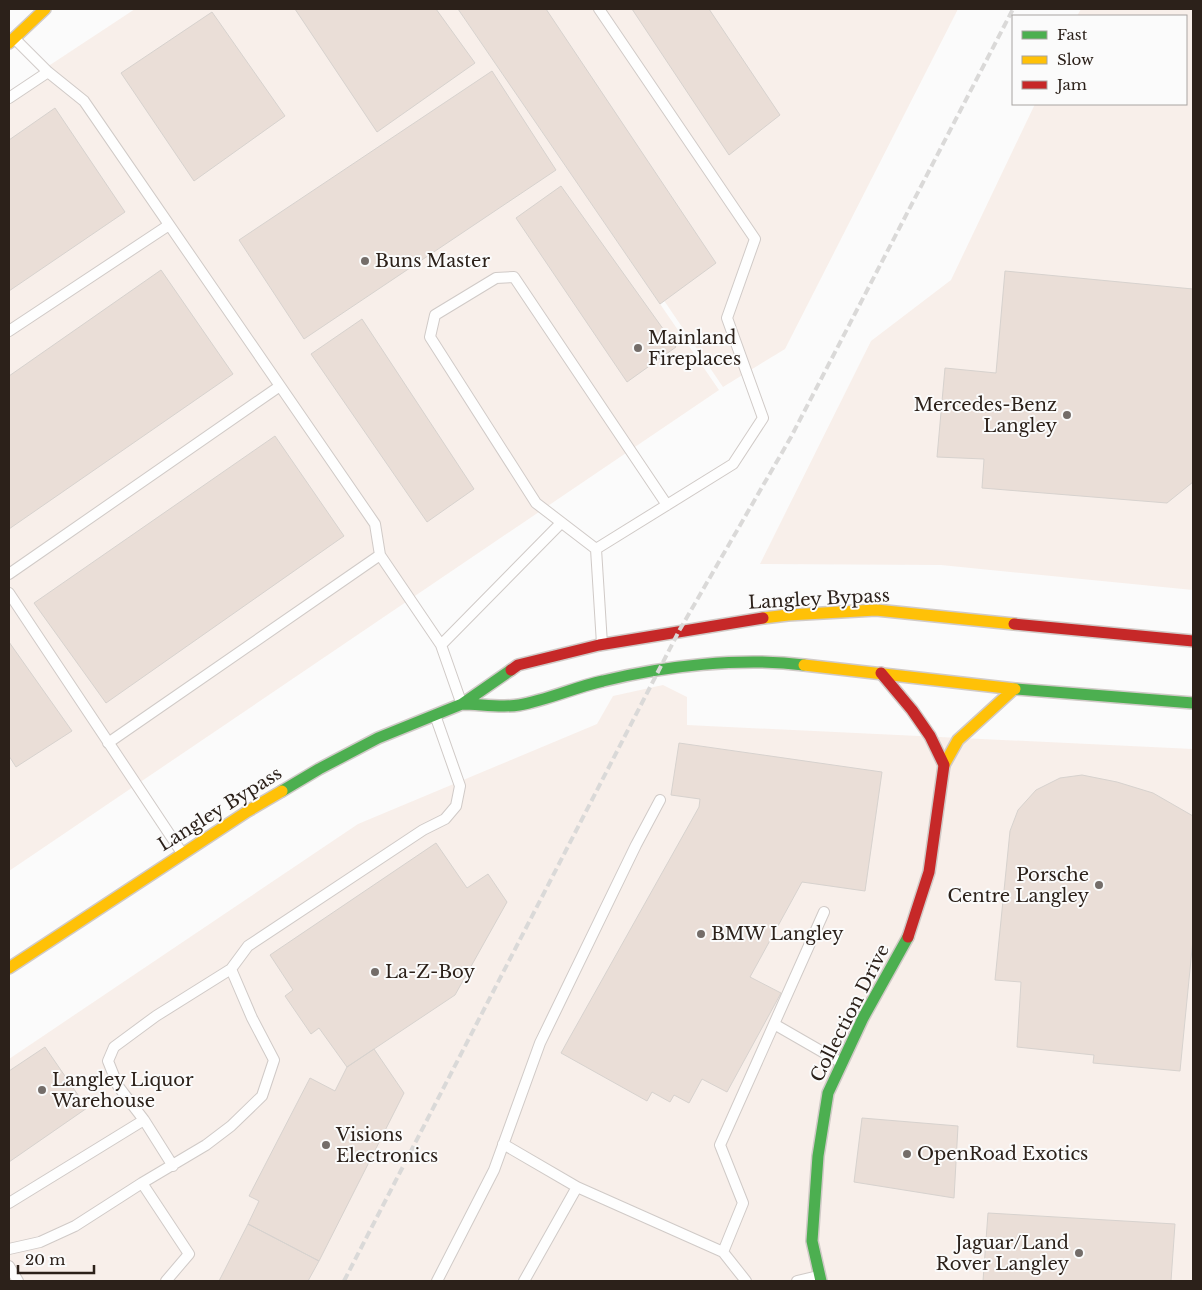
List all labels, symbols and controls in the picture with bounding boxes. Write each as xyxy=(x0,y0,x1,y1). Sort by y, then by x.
legend xyxy=(1012,15,1187,105)
text: Fast xyxy=(1057,25,1088,44)
text: Slow xyxy=(1057,50,1094,69)
text: Jam xyxy=(1055,75,1087,94)
place label: Buns Master xyxy=(375,250,490,272)
marker: Buns Master xyxy=(359,255,371,267)
place label: Mainland Fireplaces xyxy=(648,327,741,370)
marker: Mainland Fireplaces xyxy=(632,342,644,354)
place label: Mercedes-Benz Langley xyxy=(914,394,1057,437)
marker: Mercedes-Benz Langley xyxy=(1061,409,1073,421)
street label: Langley Bypass xyxy=(748,584,890,614)
street label: Langley Bypass xyxy=(154,762,286,856)
place label: Porsche Centre Langley xyxy=(948,864,1089,907)
marker: Porsche Centre Langley xyxy=(1093,879,1105,891)
place label: BMW Langley xyxy=(711,923,844,945)
marker: BMW Langley xyxy=(695,928,707,940)
street label: Collection Drive xyxy=(806,940,894,1086)
place label: La-Z-Boy xyxy=(385,961,475,983)
marker: La-Z-Boy xyxy=(369,966,381,978)
place label: Langley Liquor Warehouse xyxy=(51,1069,194,1112)
marker: Langley Liquor Warehouse xyxy=(36,1084,48,1096)
place label: Visions Electronics xyxy=(335,1124,438,1167)
marker: Visions Electronics xyxy=(320,1139,332,1151)
place label: OpenRoad Exotics xyxy=(917,1143,1088,1165)
marker: OpenRoad Exotics xyxy=(901,1148,913,1160)
place label: Jaguar/Land Rover Langley xyxy=(936,1232,1069,1275)
scale bar xyxy=(18,1242,94,1274)
marker: Jaguar/Land Rover Langley xyxy=(1073,1247,1085,1259)
text: 20 m xyxy=(25,1250,65,1269)

